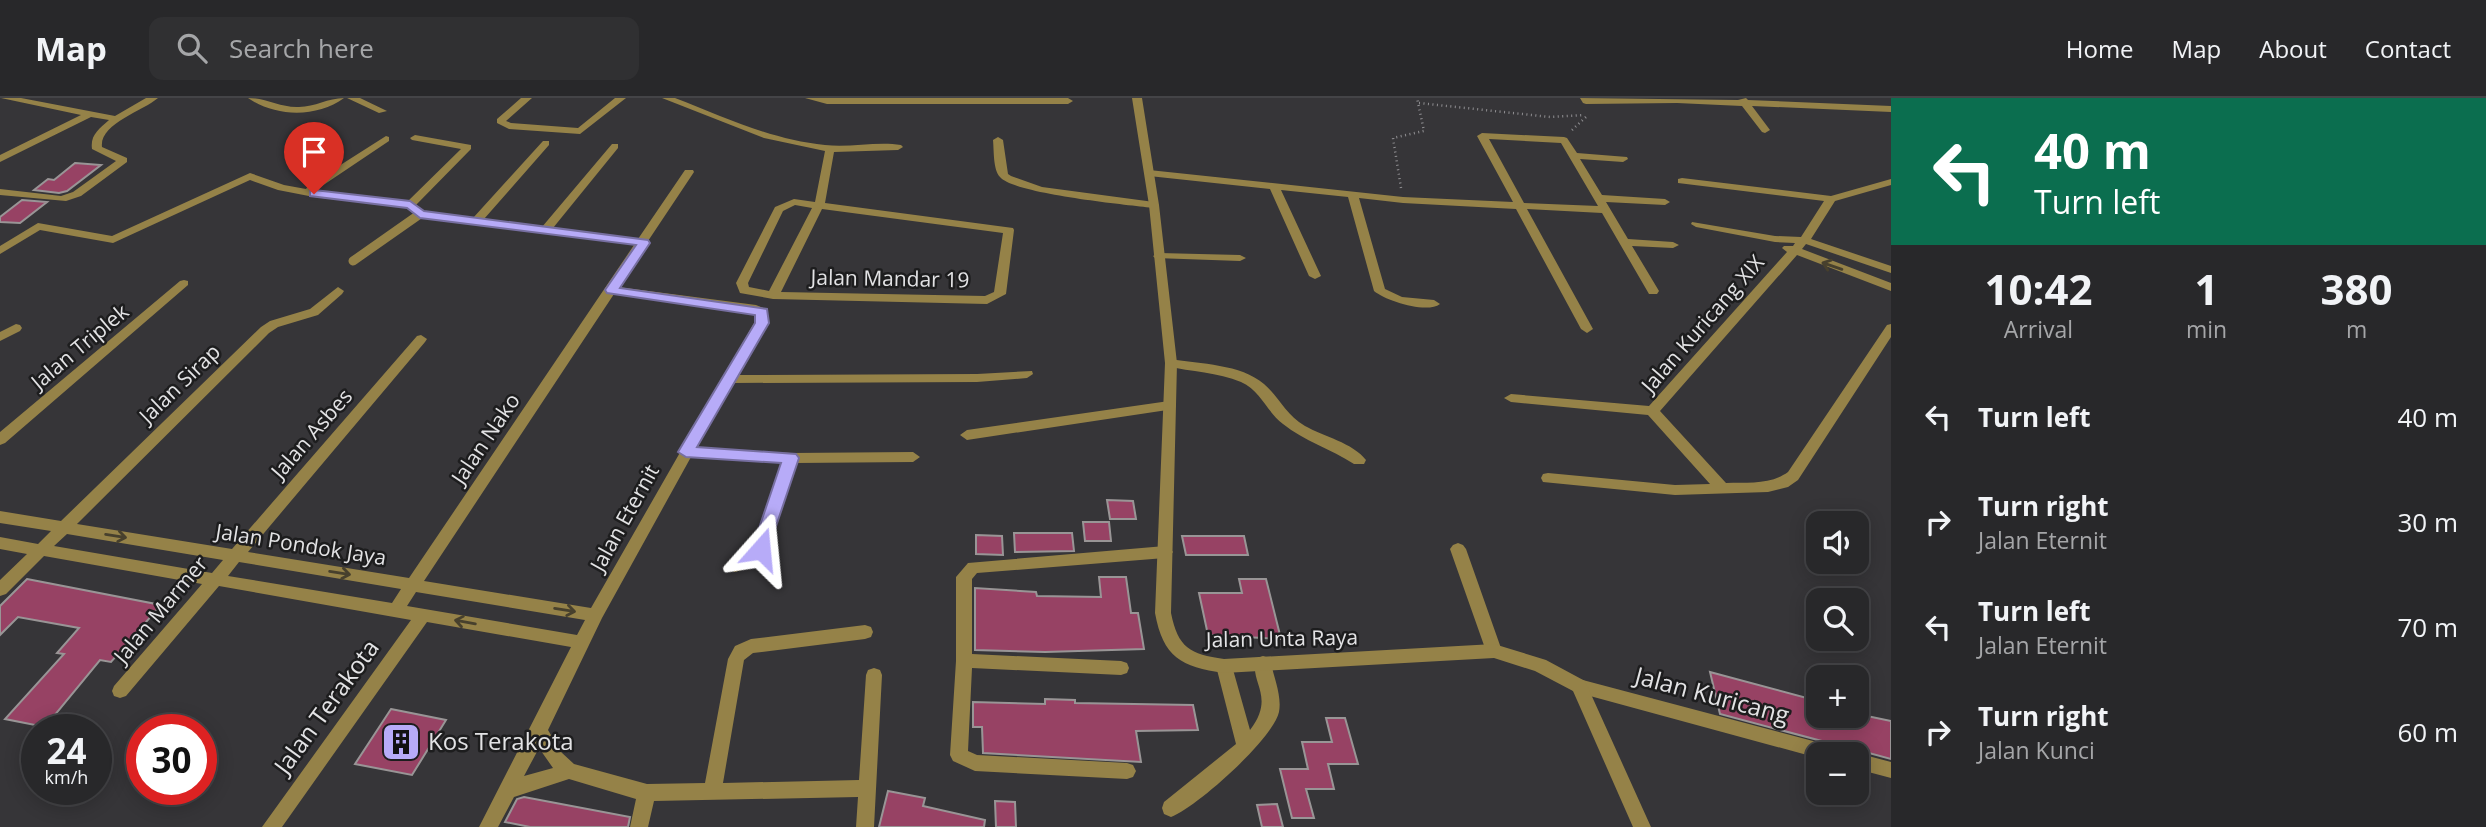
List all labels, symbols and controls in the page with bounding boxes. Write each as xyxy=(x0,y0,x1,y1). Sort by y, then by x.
search box xyxy=(149,17,639,80)
text: Map xyxy=(35,26,107,71)
icon: search xyxy=(173,29,211,67)
text: Search here xyxy=(229,30,374,66)
text: Home xyxy=(2066,32,2134,65)
text: Map xyxy=(2172,32,2221,65)
text: About xyxy=(2259,32,2327,65)
text: Contact xyxy=(2365,32,2451,65)
text: 40 m xyxy=(2034,117,2151,183)
pin xyxy=(284,122,344,194)
icon: left xyxy=(1919,126,2010,217)
icon: arrive xyxy=(295,133,333,171)
text: Turn left xyxy=(2034,180,2160,223)
street label: Jalan Kuricang XIX xyxy=(1633,248,1770,400)
one-way arrow xyxy=(1821,259,1843,271)
text: 10:42 xyxy=(1984,260,2092,317)
text: 1 xyxy=(2194,260,2219,317)
text: 380 xyxy=(2321,260,2393,317)
street label: Jalan Mandar 19 xyxy=(808,263,970,293)
street label: Jalan Triplek xyxy=(23,297,134,397)
text: Arrival xyxy=(2004,313,2073,345)
text: min xyxy=(2186,313,2227,345)
text: m xyxy=(2346,313,2367,345)
street label: Jalan Sirap xyxy=(131,338,226,430)
street label: Jalan Asbes xyxy=(263,382,358,486)
street label: Jalan Nako xyxy=(443,388,526,491)
icon: left xyxy=(1919,398,1957,436)
text: Turn left xyxy=(1978,399,2090,435)
text: 40 m xyxy=(2397,399,2458,435)
street label: Jalan Eternit xyxy=(582,459,665,578)
text: Turn right xyxy=(1978,488,2109,524)
icon: right xyxy=(1919,503,1957,541)
text: 30 m xyxy=(2397,504,2458,540)
map controls xyxy=(1806,511,1869,805)
button: sound xyxy=(1806,511,1869,574)
position arrow xyxy=(724,512,798,586)
street label: Jalan Pondok Jaya xyxy=(212,516,388,571)
text: Jalan Eternit xyxy=(1978,524,2107,556)
one-way arrow xyxy=(104,530,127,543)
street label: Jalan Marmer xyxy=(106,550,214,670)
one-way arrow xyxy=(328,567,351,580)
button: search xyxy=(1806,588,1869,651)
text: Turn left xyxy=(1978,593,2090,629)
one-way arrow xyxy=(553,604,575,617)
icon: left xyxy=(1919,608,1957,646)
text: 70 m xyxy=(2397,609,2458,645)
one-way arrow xyxy=(454,615,477,628)
street label: Jalan Unta Raya xyxy=(1204,623,1358,653)
text: Jalan Eternit xyxy=(1978,629,2107,661)
street label: Jalan Terakota xyxy=(265,632,386,782)
street label: Jalan Kuricang xyxy=(1630,658,1793,731)
button: + xyxy=(1806,665,1869,728)
text: Turn right xyxy=(1978,698,2109,734)
icon: right xyxy=(1919,713,1957,751)
speed limit sign: 30 xyxy=(126,714,217,805)
text: 60 m xyxy=(2397,714,2458,750)
building icon: Kos Terakota xyxy=(380,721,422,763)
place label: Kos Terakota xyxy=(428,724,574,757)
text: 24 xyxy=(46,727,87,774)
text: Jalan Kunci xyxy=(1978,734,2095,766)
button: − xyxy=(1806,742,1869,805)
text: km/h xyxy=(45,765,88,789)

